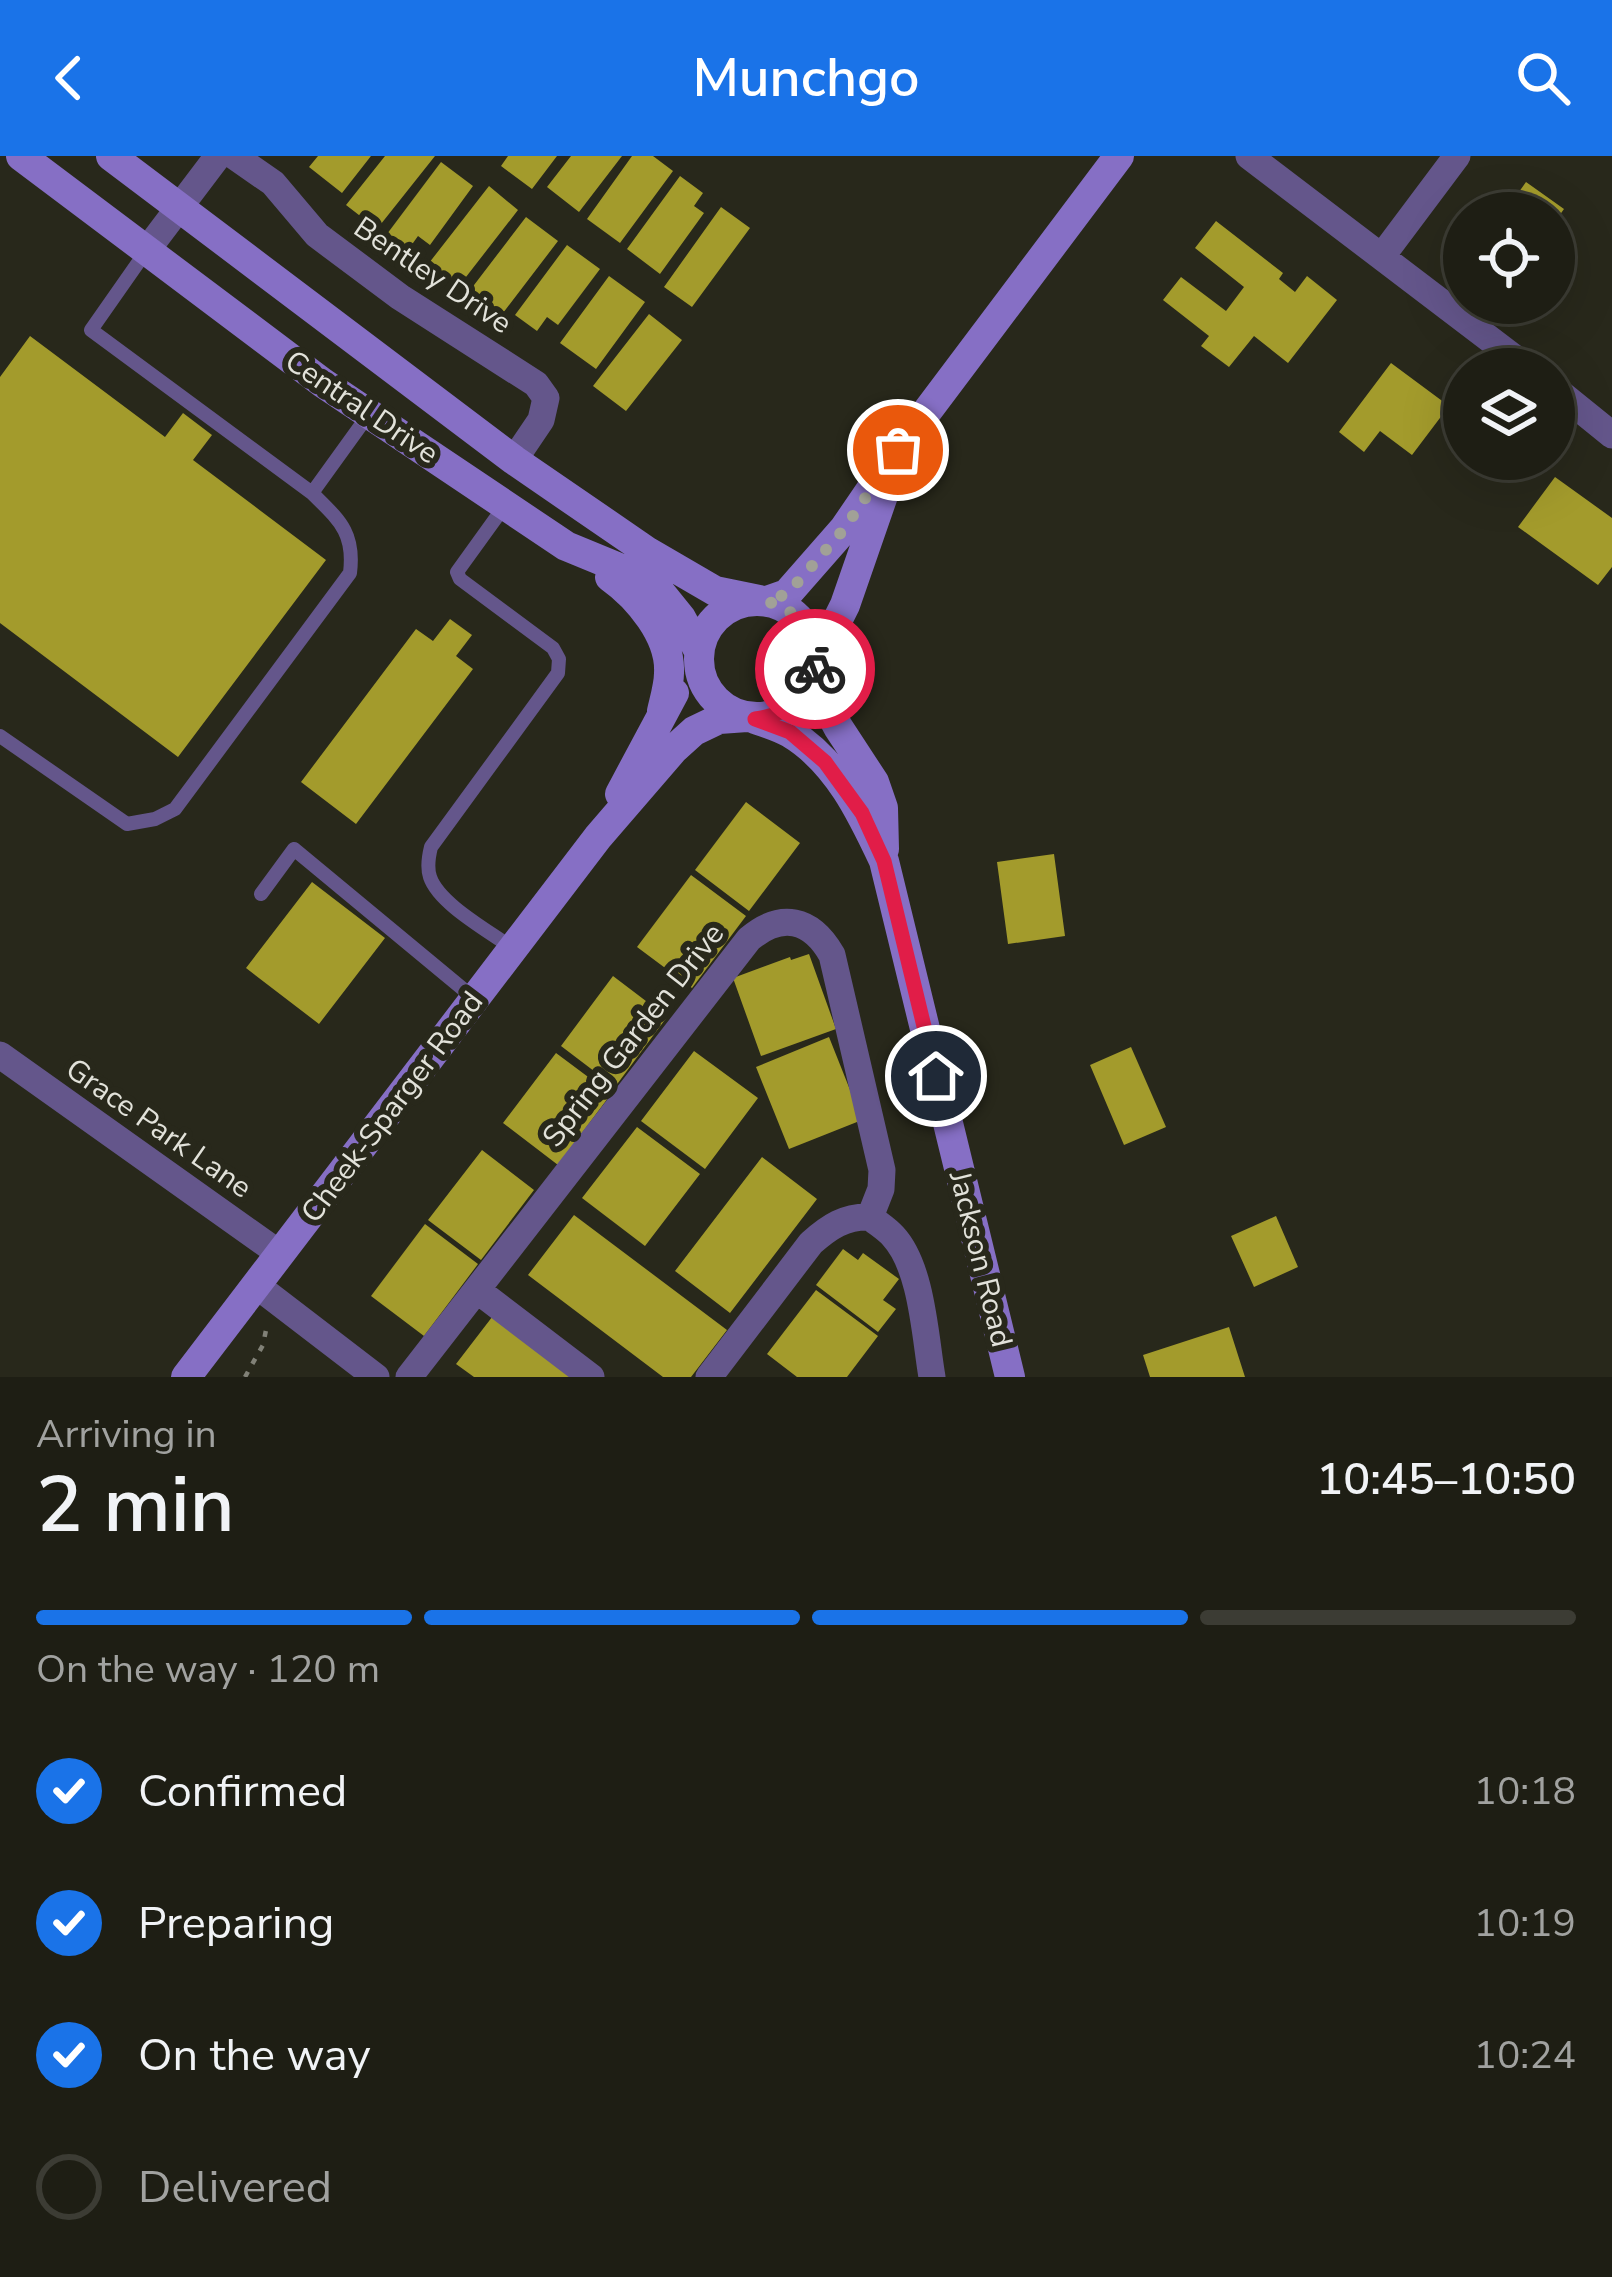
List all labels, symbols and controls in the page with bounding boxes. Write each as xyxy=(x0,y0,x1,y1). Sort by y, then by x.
text: Munchgo xyxy=(692,41,920,115)
icon: back xyxy=(36,45,102,111)
icon: search xyxy=(1510,45,1576,111)
map controls xyxy=(1443,192,1575,480)
button: locate xyxy=(1443,192,1575,324)
street label: Bentley Drive xyxy=(346,207,520,343)
street label: Central Drive xyxy=(277,341,447,474)
button: layers xyxy=(1443,348,1575,480)
pin xyxy=(847,399,949,501)
icon: bag xyxy=(865,417,931,483)
courier xyxy=(755,609,875,729)
icon: bike xyxy=(782,636,848,702)
street label: Spring Garden Drive xyxy=(533,915,734,1156)
street label: Cheek-Sparger Road xyxy=(292,983,493,1231)
pin xyxy=(885,1025,987,1127)
icon: home xyxy=(903,1043,969,1109)
street label: Grace Park Lane xyxy=(58,1049,260,1208)
street label: Jackson Road xyxy=(939,1166,1022,1351)
text: Arriving in xyxy=(36,1408,217,1461)
text: 10:45–10:50 xyxy=(1316,1449,1576,1510)
text: 2 min xyxy=(36,1452,235,1559)
text: On the way · 120 m xyxy=(36,1643,380,1696)
icon: check xyxy=(36,1758,102,1824)
text: Confirmed xyxy=(138,1761,347,1822)
text: 10:18 xyxy=(1474,1765,1576,1818)
icon: check xyxy=(36,1890,102,1956)
text: Preparing xyxy=(138,1893,334,1954)
text: 10:19 xyxy=(1474,1897,1576,1950)
icon: check xyxy=(36,2022,102,2088)
text: On the way xyxy=(138,2025,371,2086)
text: 10:24 xyxy=(1474,2029,1576,2082)
text: Delivered xyxy=(138,2157,332,2218)

